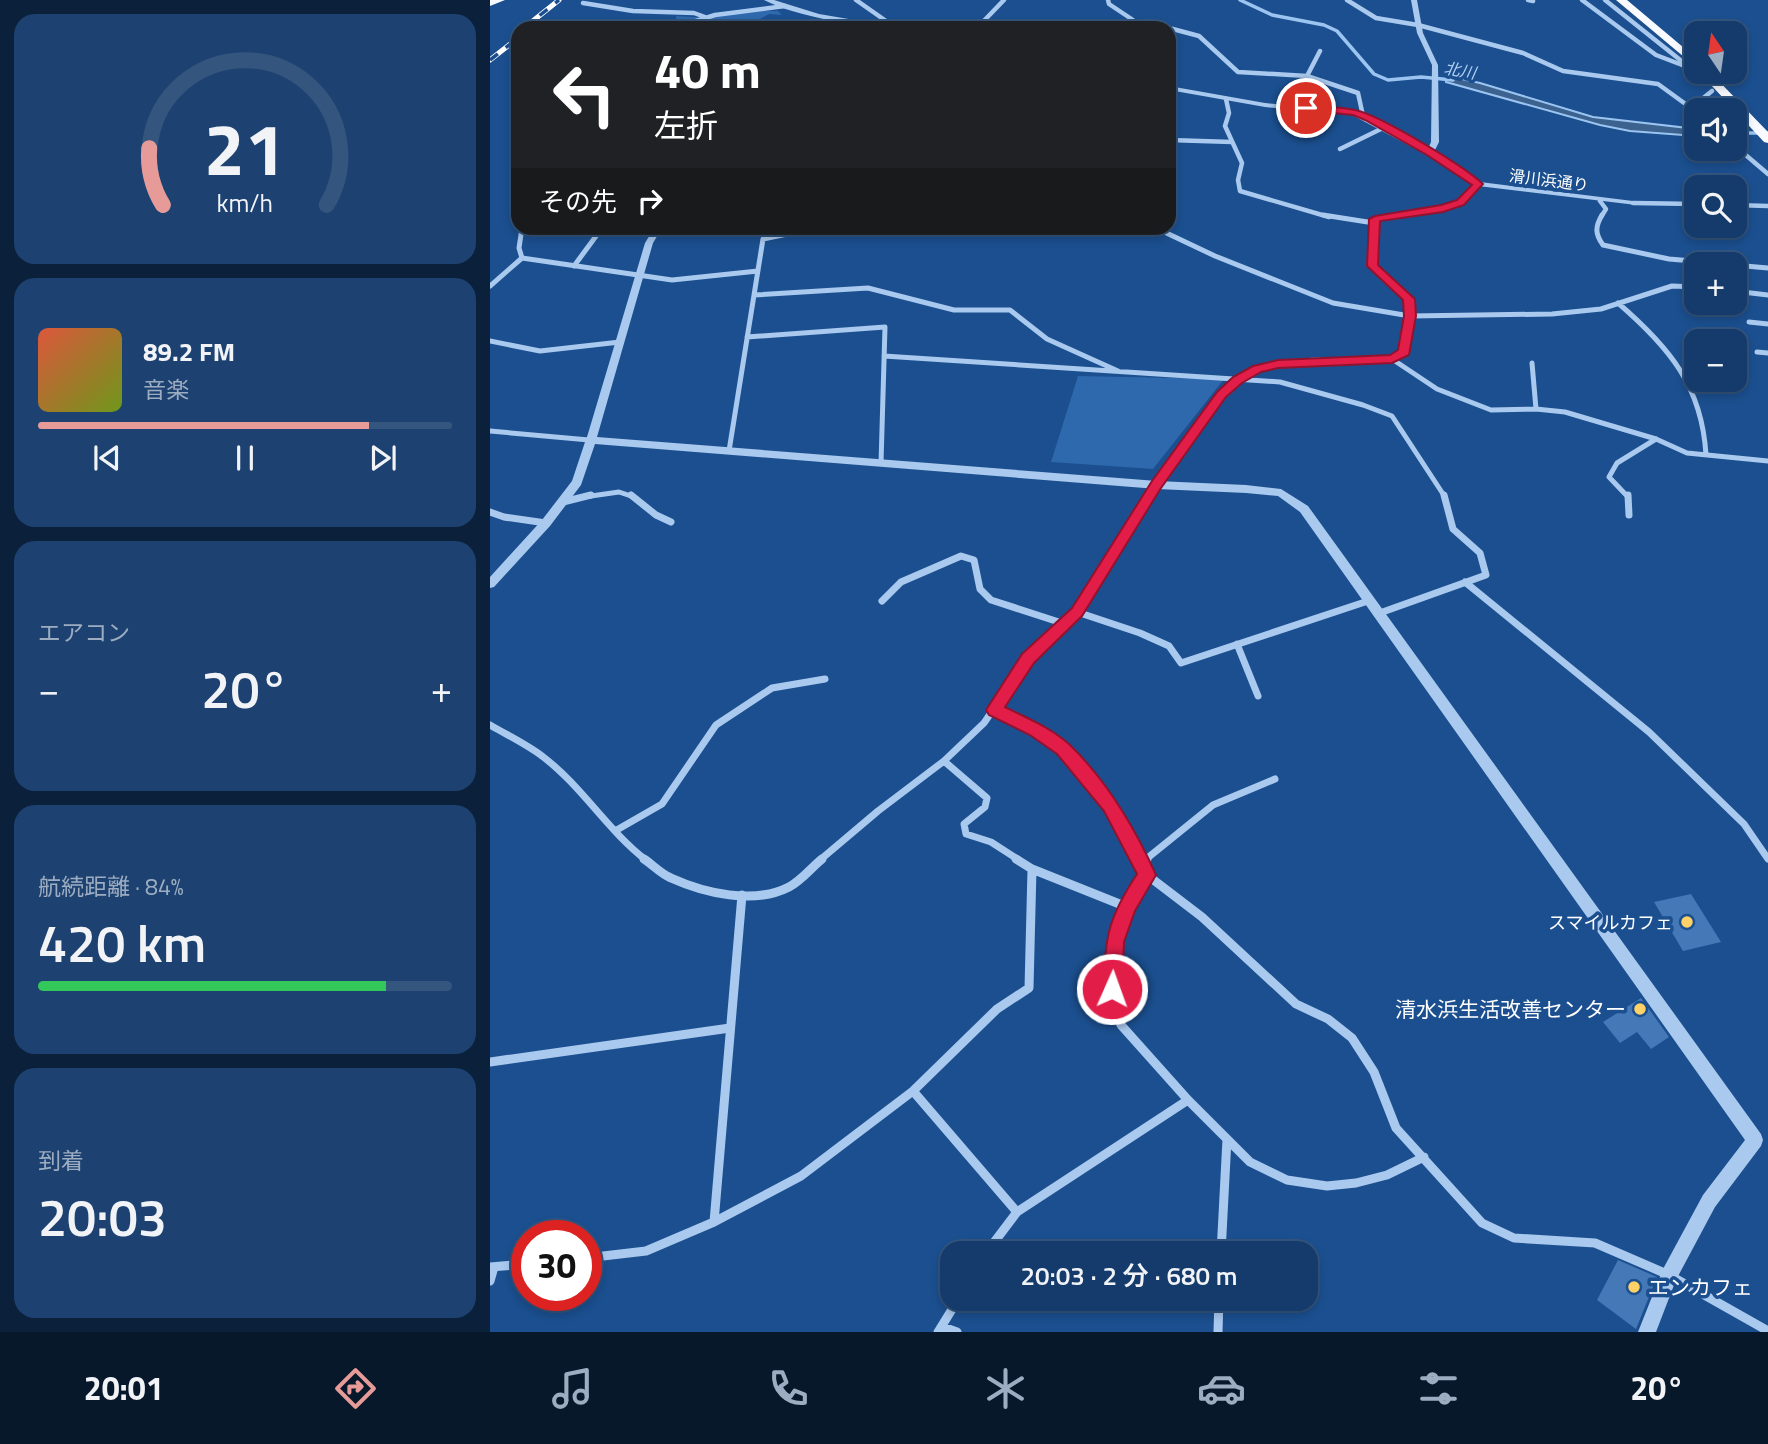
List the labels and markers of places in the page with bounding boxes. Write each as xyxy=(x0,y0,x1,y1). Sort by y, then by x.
pin xyxy=(1276,78,1336,138)
place label: スマイルカフェ xyxy=(1548,909,1673,936)
marker: スマイルカフェ xyxy=(1679,914,1695,930)
place label: 清水浜生活改善センター xyxy=(1395,993,1626,1025)
marker: 清水浜生活改善センター xyxy=(1632,1001,1648,1017)
place label: エンカフェ xyxy=(1648,1271,1753,1303)
marker: エンカフェ xyxy=(1626,1279,1642,1295)

